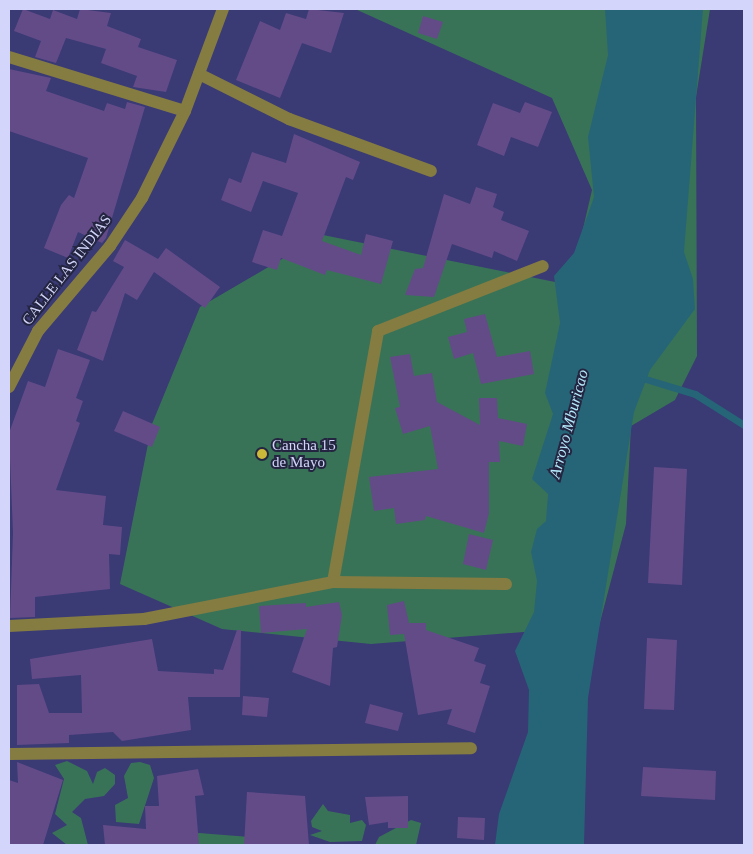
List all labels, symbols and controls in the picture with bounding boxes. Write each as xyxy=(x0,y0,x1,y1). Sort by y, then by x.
street label: CALLE LAS INDIAS xyxy=(18,211,116,329)
water label: Arroyo Mburicao xyxy=(545,368,593,480)
place label: Cancha 15 de Mayo xyxy=(272,436,336,471)
marker: Cancha 15 de Mayo xyxy=(256,448,268,460)

